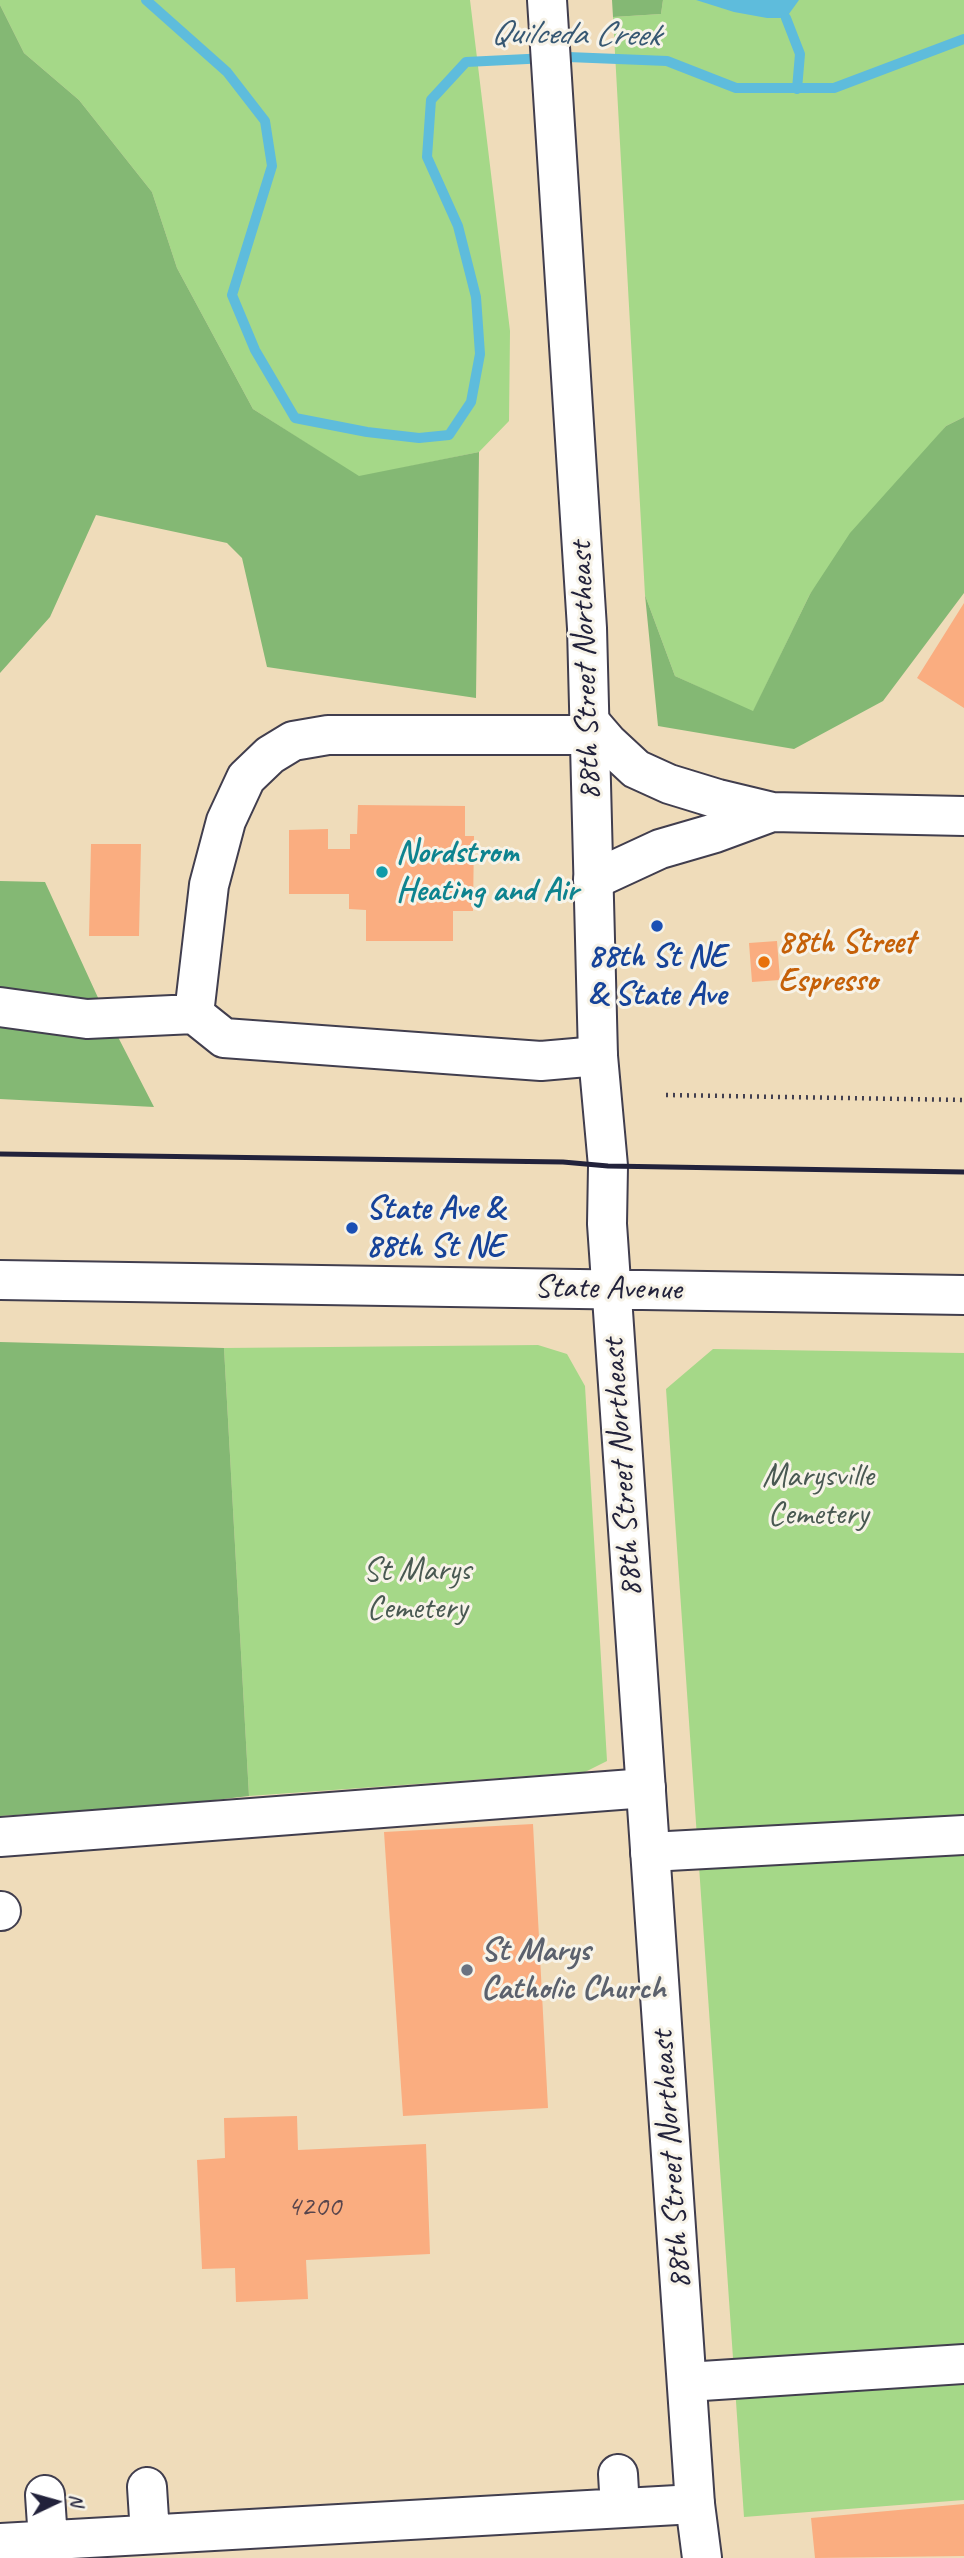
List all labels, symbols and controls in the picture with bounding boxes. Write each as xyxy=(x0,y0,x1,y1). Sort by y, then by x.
water label: Quilceda Creek xyxy=(490,13,660,57)
street label: 88th Street Northeast xyxy=(562,541,610,801)
place label: Nordstrom Heating and Air xyxy=(396,833,578,911)
marker: Nordstrom Heating and Air xyxy=(374,864,390,880)
marker: 88th St NE & State Ave xyxy=(649,918,665,934)
place label: 88th Street Espresso xyxy=(778,923,915,1001)
place label: 88th St NE & State Ave xyxy=(588,937,726,1015)
marker: 88th Street Espresso xyxy=(756,954,772,970)
place label: State Ave & 88th St NE xyxy=(366,1189,504,1267)
marker: State Ave & 88th St NE xyxy=(344,1220,360,1236)
street label: State Avenue xyxy=(534,1268,682,1310)
street label: 88th Street Northeast xyxy=(594,1337,652,1599)
park label: Marysville Cemetery xyxy=(762,1457,874,1535)
park label: St Marys Cemetery xyxy=(363,1551,471,1629)
place label: St Marys Catholic Church xyxy=(481,1931,666,2009)
marker: St Marys Catholic Church xyxy=(459,1962,475,1978)
street label: 88th Street Northeast xyxy=(643,2029,701,2291)
house number: 4200 xyxy=(287,2189,341,2225)
north arrow xyxy=(21,2467,91,2537)
text: N xyxy=(64,2493,89,2507)

